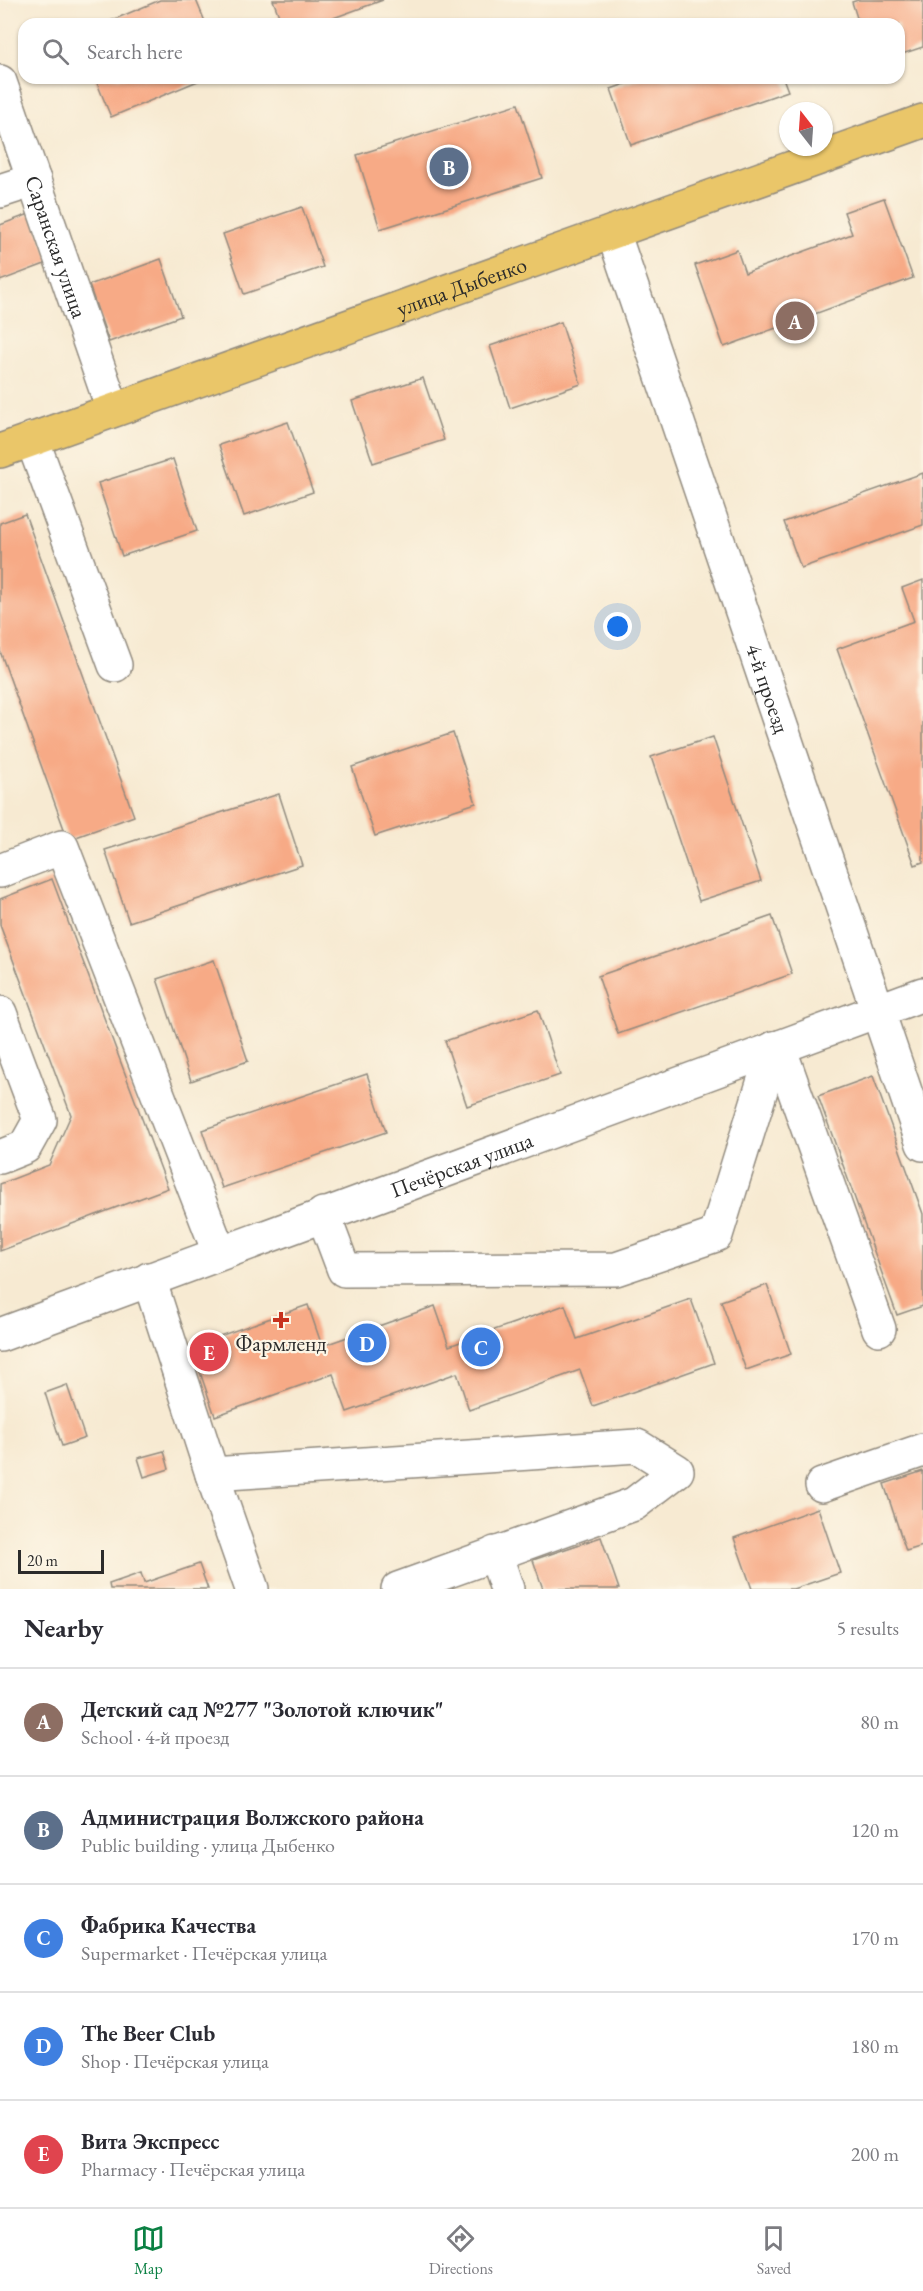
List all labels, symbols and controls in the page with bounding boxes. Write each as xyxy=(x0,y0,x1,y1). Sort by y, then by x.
search box xyxy=(18,18,905,84)
icon: search xyxy=(39,35,72,68)
text: Search here xyxy=(87,37,182,66)
north arrow xyxy=(779,102,833,156)
pin: B xyxy=(430,144,468,190)
street label: Саранская улица xyxy=(18,172,94,322)
street label: улица Дыбенко xyxy=(393,250,531,323)
pin: A xyxy=(776,298,814,344)
your location xyxy=(603,612,632,641)
street label: 4-й проезд xyxy=(739,640,796,737)
street label: Печёрская улица xyxy=(386,1125,537,1205)
marker: Фармленд xyxy=(274,1313,288,1327)
pin: D xyxy=(348,1320,386,1366)
pin: C xyxy=(462,1324,500,1370)
place label: Фармленд xyxy=(235,1329,327,1358)
pin: E xyxy=(190,1330,228,1374)
scale bar xyxy=(18,1547,104,1574)
text: 20 m xyxy=(27,1550,58,1571)
text: Nearby xyxy=(24,1611,104,1645)
text: 5 results xyxy=(836,1615,899,1641)
text: Детский сад №277 "Золотой ключик" xyxy=(81,1695,444,1724)
text: A xyxy=(36,1709,51,1735)
text: 80 m xyxy=(860,1709,899,1735)
text: School · 4-й проезд xyxy=(81,1724,229,1750)
text: Администрация Волжского района xyxy=(81,1803,424,1832)
text: B xyxy=(37,1817,50,1843)
text: 120 m xyxy=(851,1817,899,1843)
text: Public building · улица Дыбенко xyxy=(81,1832,335,1858)
text: Фабрика Качества xyxy=(81,1911,256,1940)
text: C xyxy=(36,1925,51,1951)
text: 170 m xyxy=(851,1925,899,1951)
text: Supermarket · Печёрская улица xyxy=(81,1940,328,1966)
text: The Beer Club xyxy=(81,2019,215,2048)
text: D xyxy=(36,2033,51,2059)
text: 180 m xyxy=(851,2033,899,2059)
text: Shop · Печёрская улица xyxy=(81,2048,269,2074)
text: Вита Экспресс xyxy=(81,2127,220,2156)
text: E xyxy=(38,2141,49,2167)
text: 200 m xyxy=(851,2141,899,2167)
text: Pharmacy · Печёрская улица xyxy=(81,2156,305,2182)
tab: Map xyxy=(132,2222,165,2279)
tab: Directions xyxy=(429,2222,493,2279)
tab: Saved xyxy=(757,2222,791,2279)

